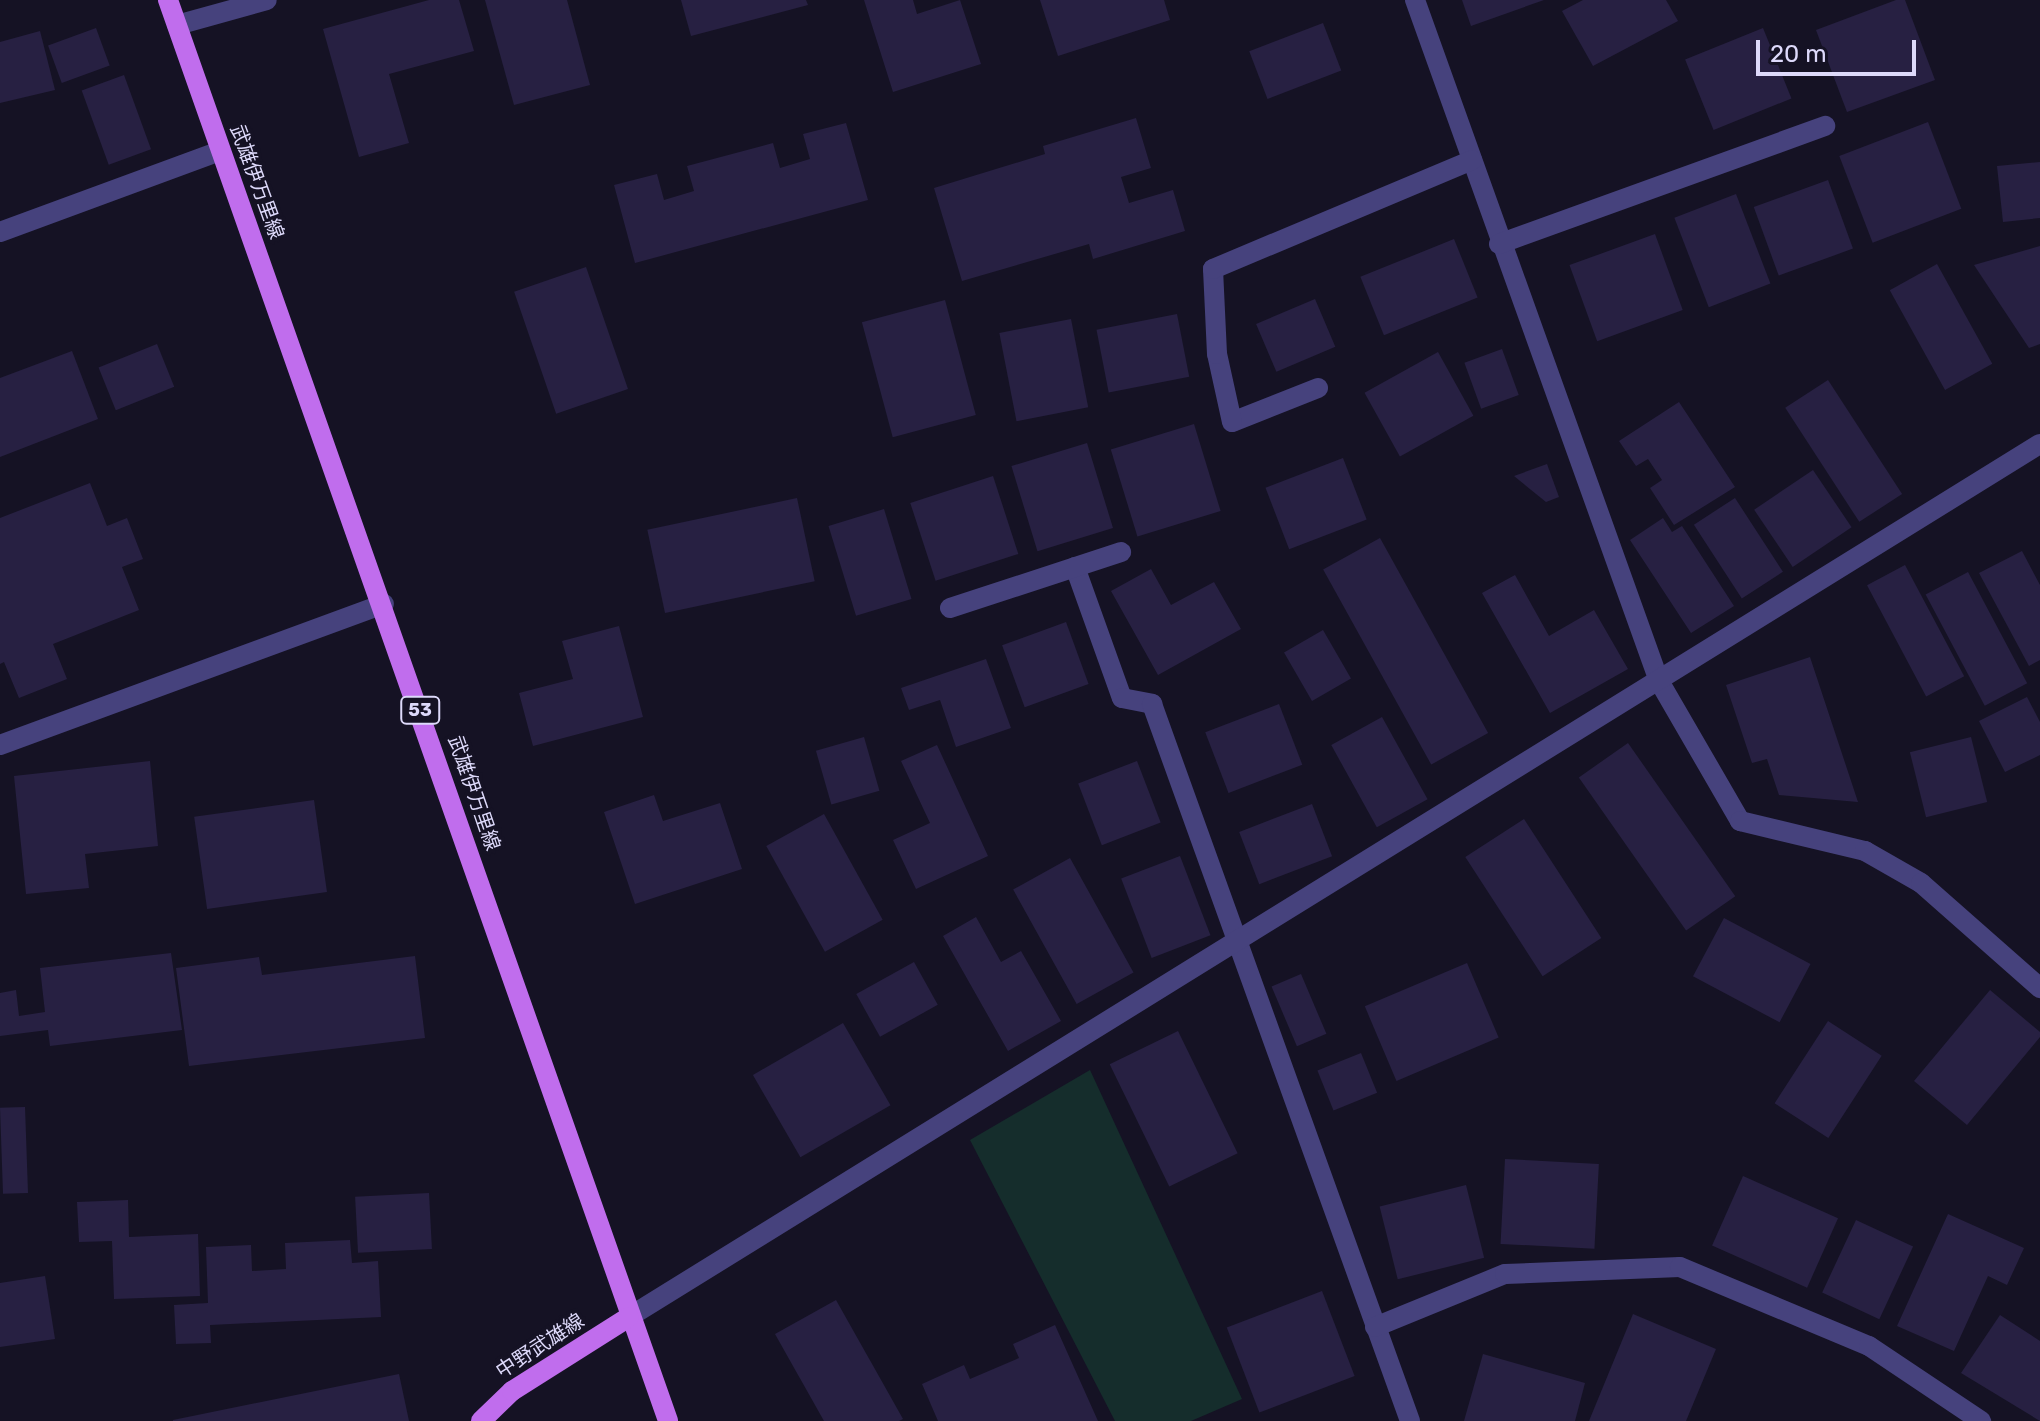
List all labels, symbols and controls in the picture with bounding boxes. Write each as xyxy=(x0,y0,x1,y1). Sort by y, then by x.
scale bar xyxy=(1760,24,1920,74)
text: 20 m xyxy=(1770,40,1827,68)
street label: 武雄伊万里線 xyxy=(225,122,289,242)
road number: 53 xyxy=(400,696,440,724)
street label: 武雄伊万里線 xyxy=(443,732,505,854)
street label: 中野武雄線 xyxy=(492,1309,588,1383)

